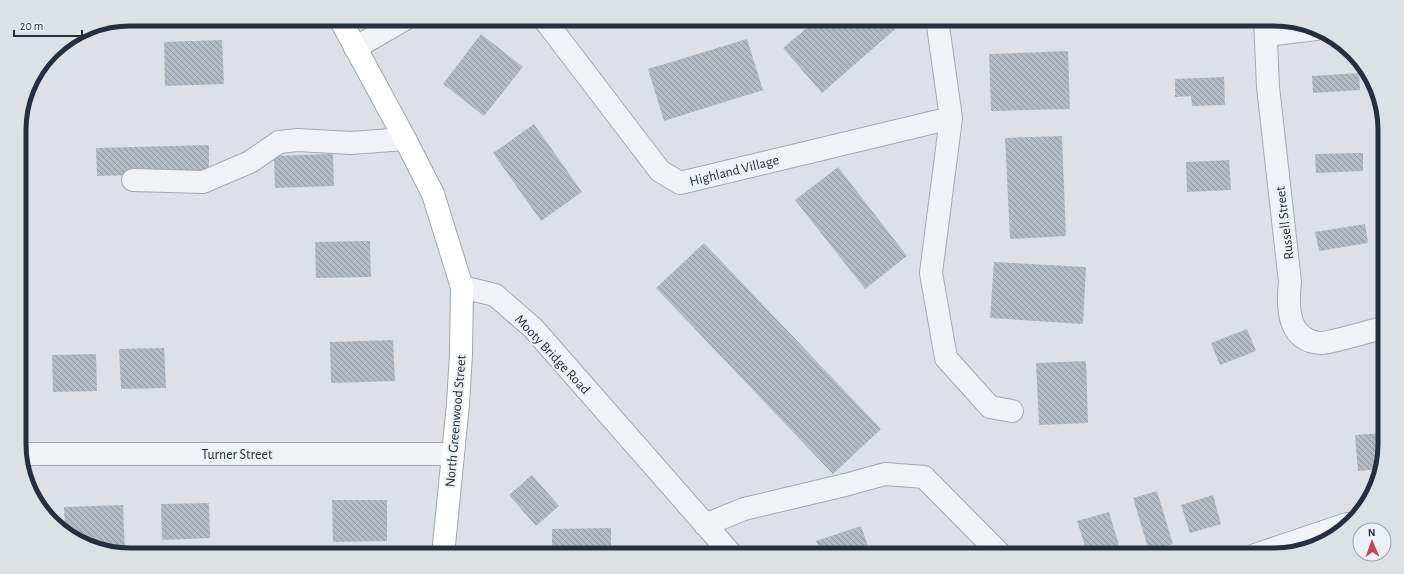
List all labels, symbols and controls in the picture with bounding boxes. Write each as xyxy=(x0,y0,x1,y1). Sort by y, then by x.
scale bar xyxy=(14,12,82,38)
text: 20 m xyxy=(20,20,43,32)
street label: Highland Village xyxy=(688,153,780,189)
street label: Russell Street xyxy=(1273,185,1296,260)
street label: Mooty Bridge Road xyxy=(512,312,593,397)
street label: North Greenwood Street xyxy=(443,354,469,488)
street label: Turner Street xyxy=(202,448,273,462)
north arrow xyxy=(1352,522,1392,562)
text: N xyxy=(1368,527,1376,538)

